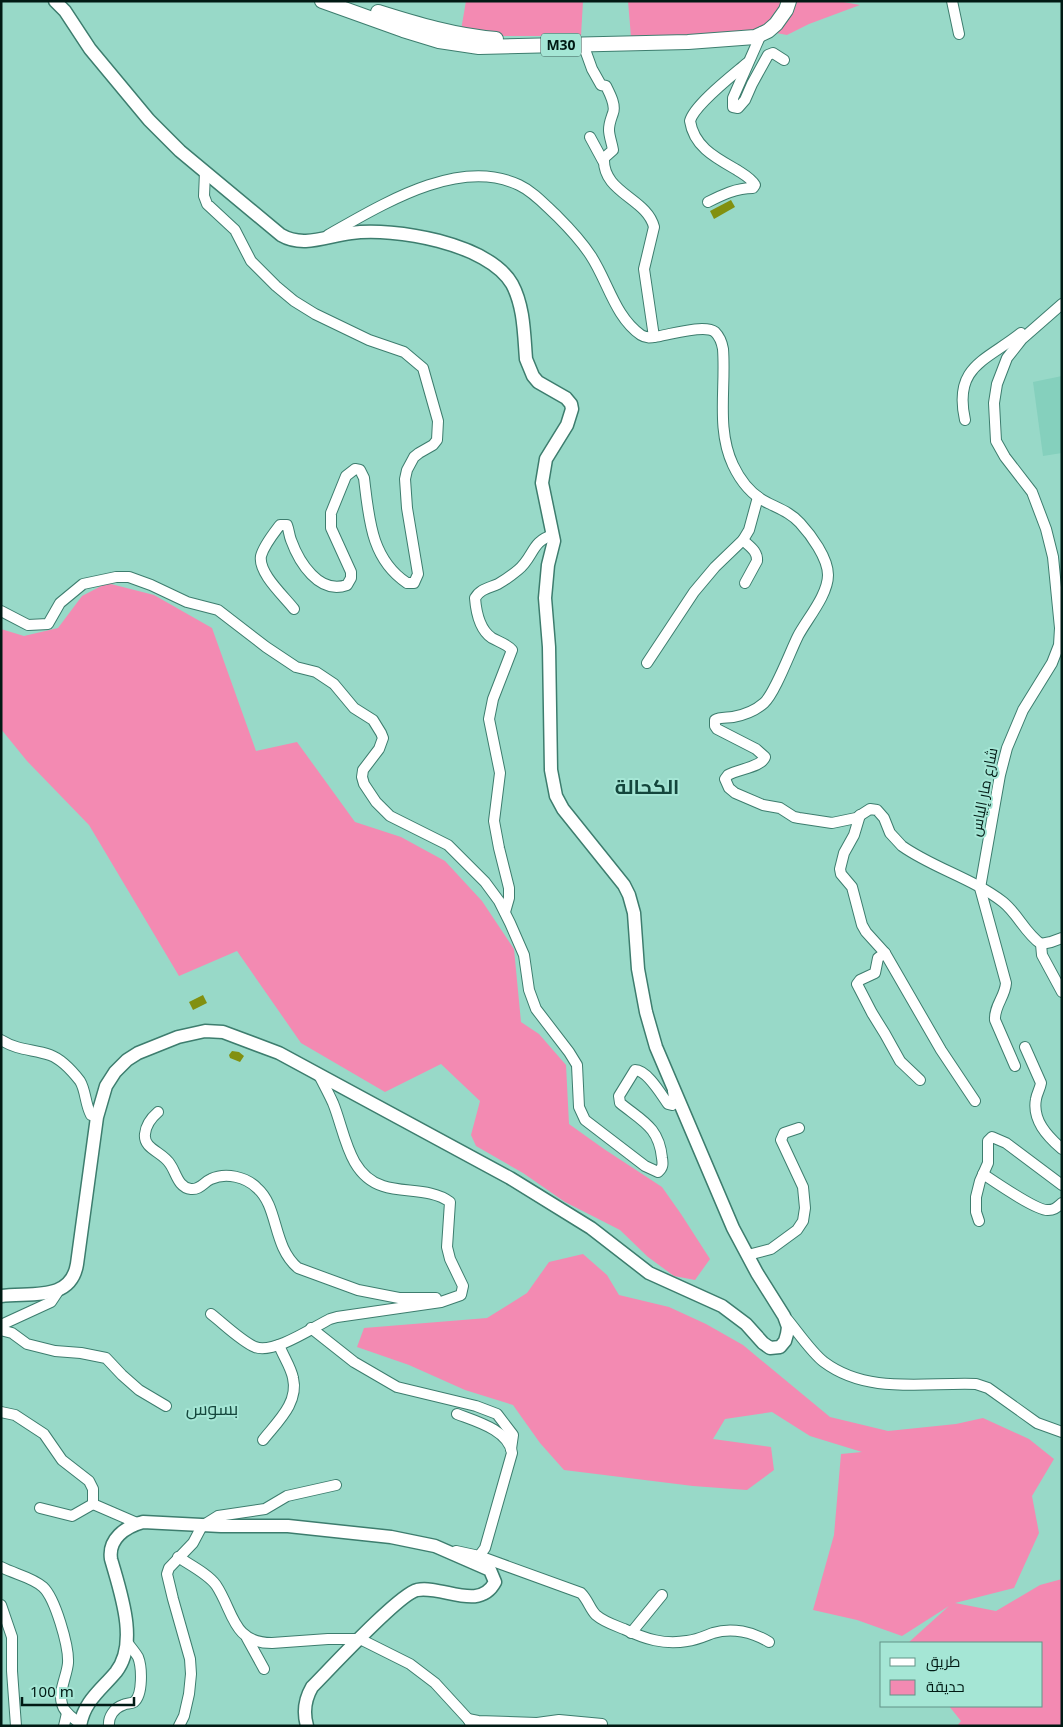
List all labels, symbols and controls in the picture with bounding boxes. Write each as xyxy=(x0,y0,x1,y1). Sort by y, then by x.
road number: M30 xyxy=(541,34,581,56)
street label: شارع مار إلياس xyxy=(965,746,1003,838)
district label: الكحالة xyxy=(615,773,679,800)
district label: بسوس xyxy=(186,1396,238,1420)
legend xyxy=(880,1642,1043,1707)
text: طريق xyxy=(926,1651,960,1672)
scale bar xyxy=(22,1674,135,1706)
text: حديقة xyxy=(926,1676,965,1696)
text: 100 m xyxy=(30,1681,74,1701)

